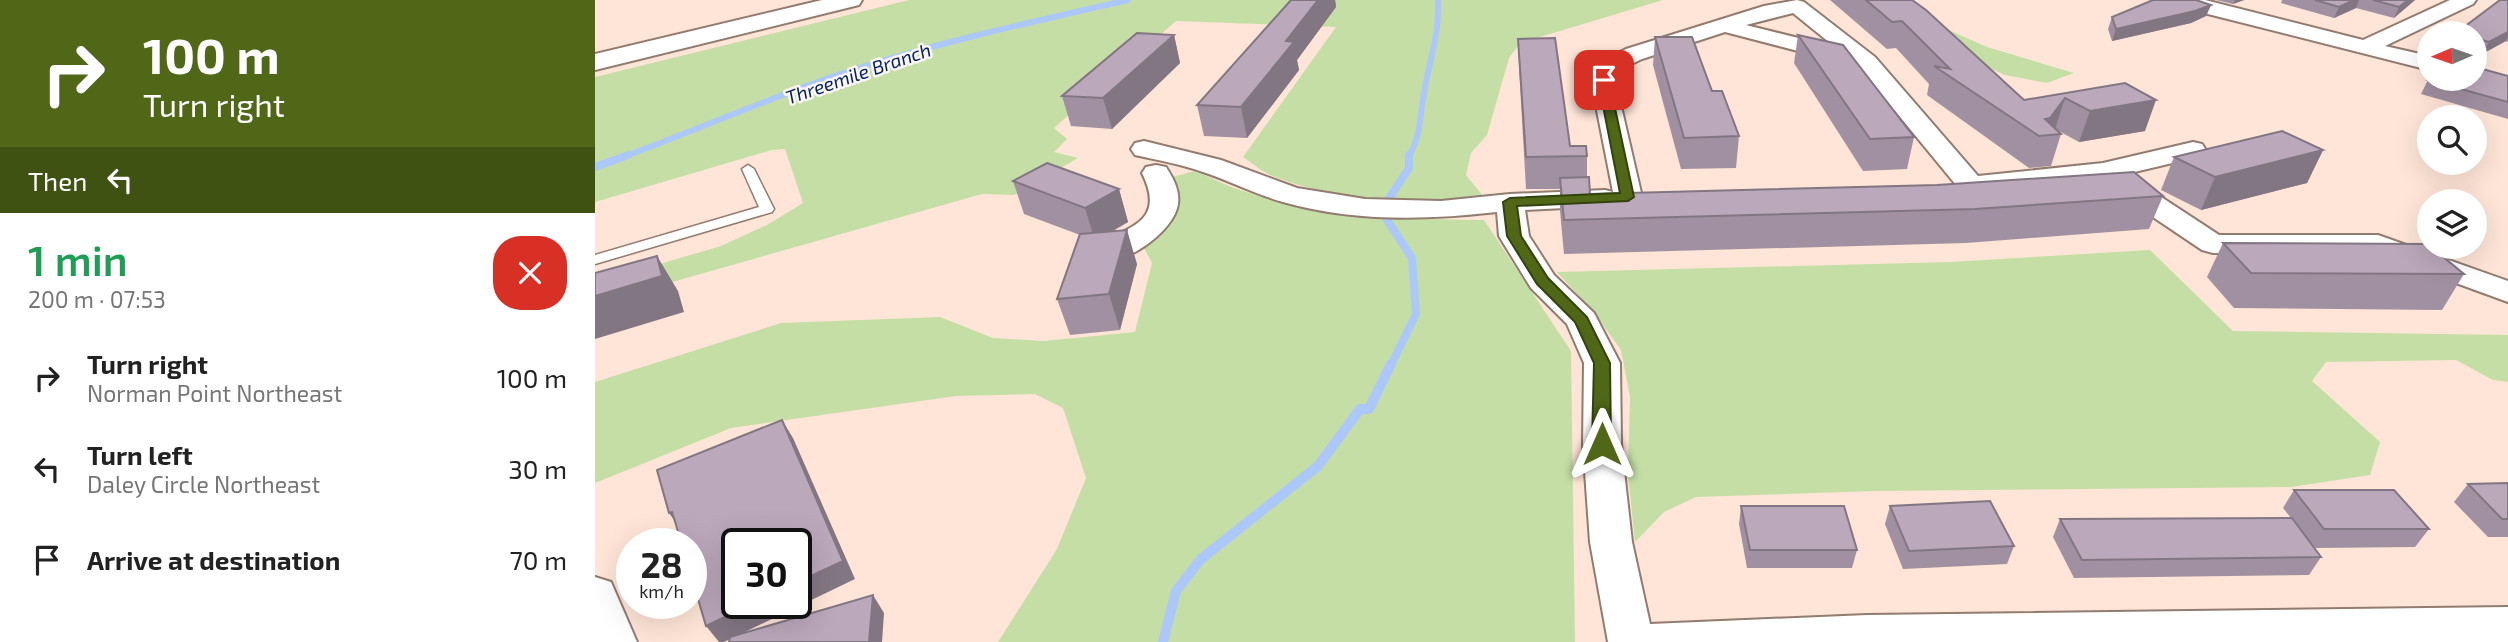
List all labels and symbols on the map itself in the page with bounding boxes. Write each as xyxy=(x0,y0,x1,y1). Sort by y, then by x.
north arrow xyxy=(2417,21,2487,91)
water label: Threemile Branch xyxy=(782,37,934,109)
pin xyxy=(1574,50,1634,110)
position arrow xyxy=(1565,407,1639,481)
speed limit sign: 30 xyxy=(721,528,812,619)

